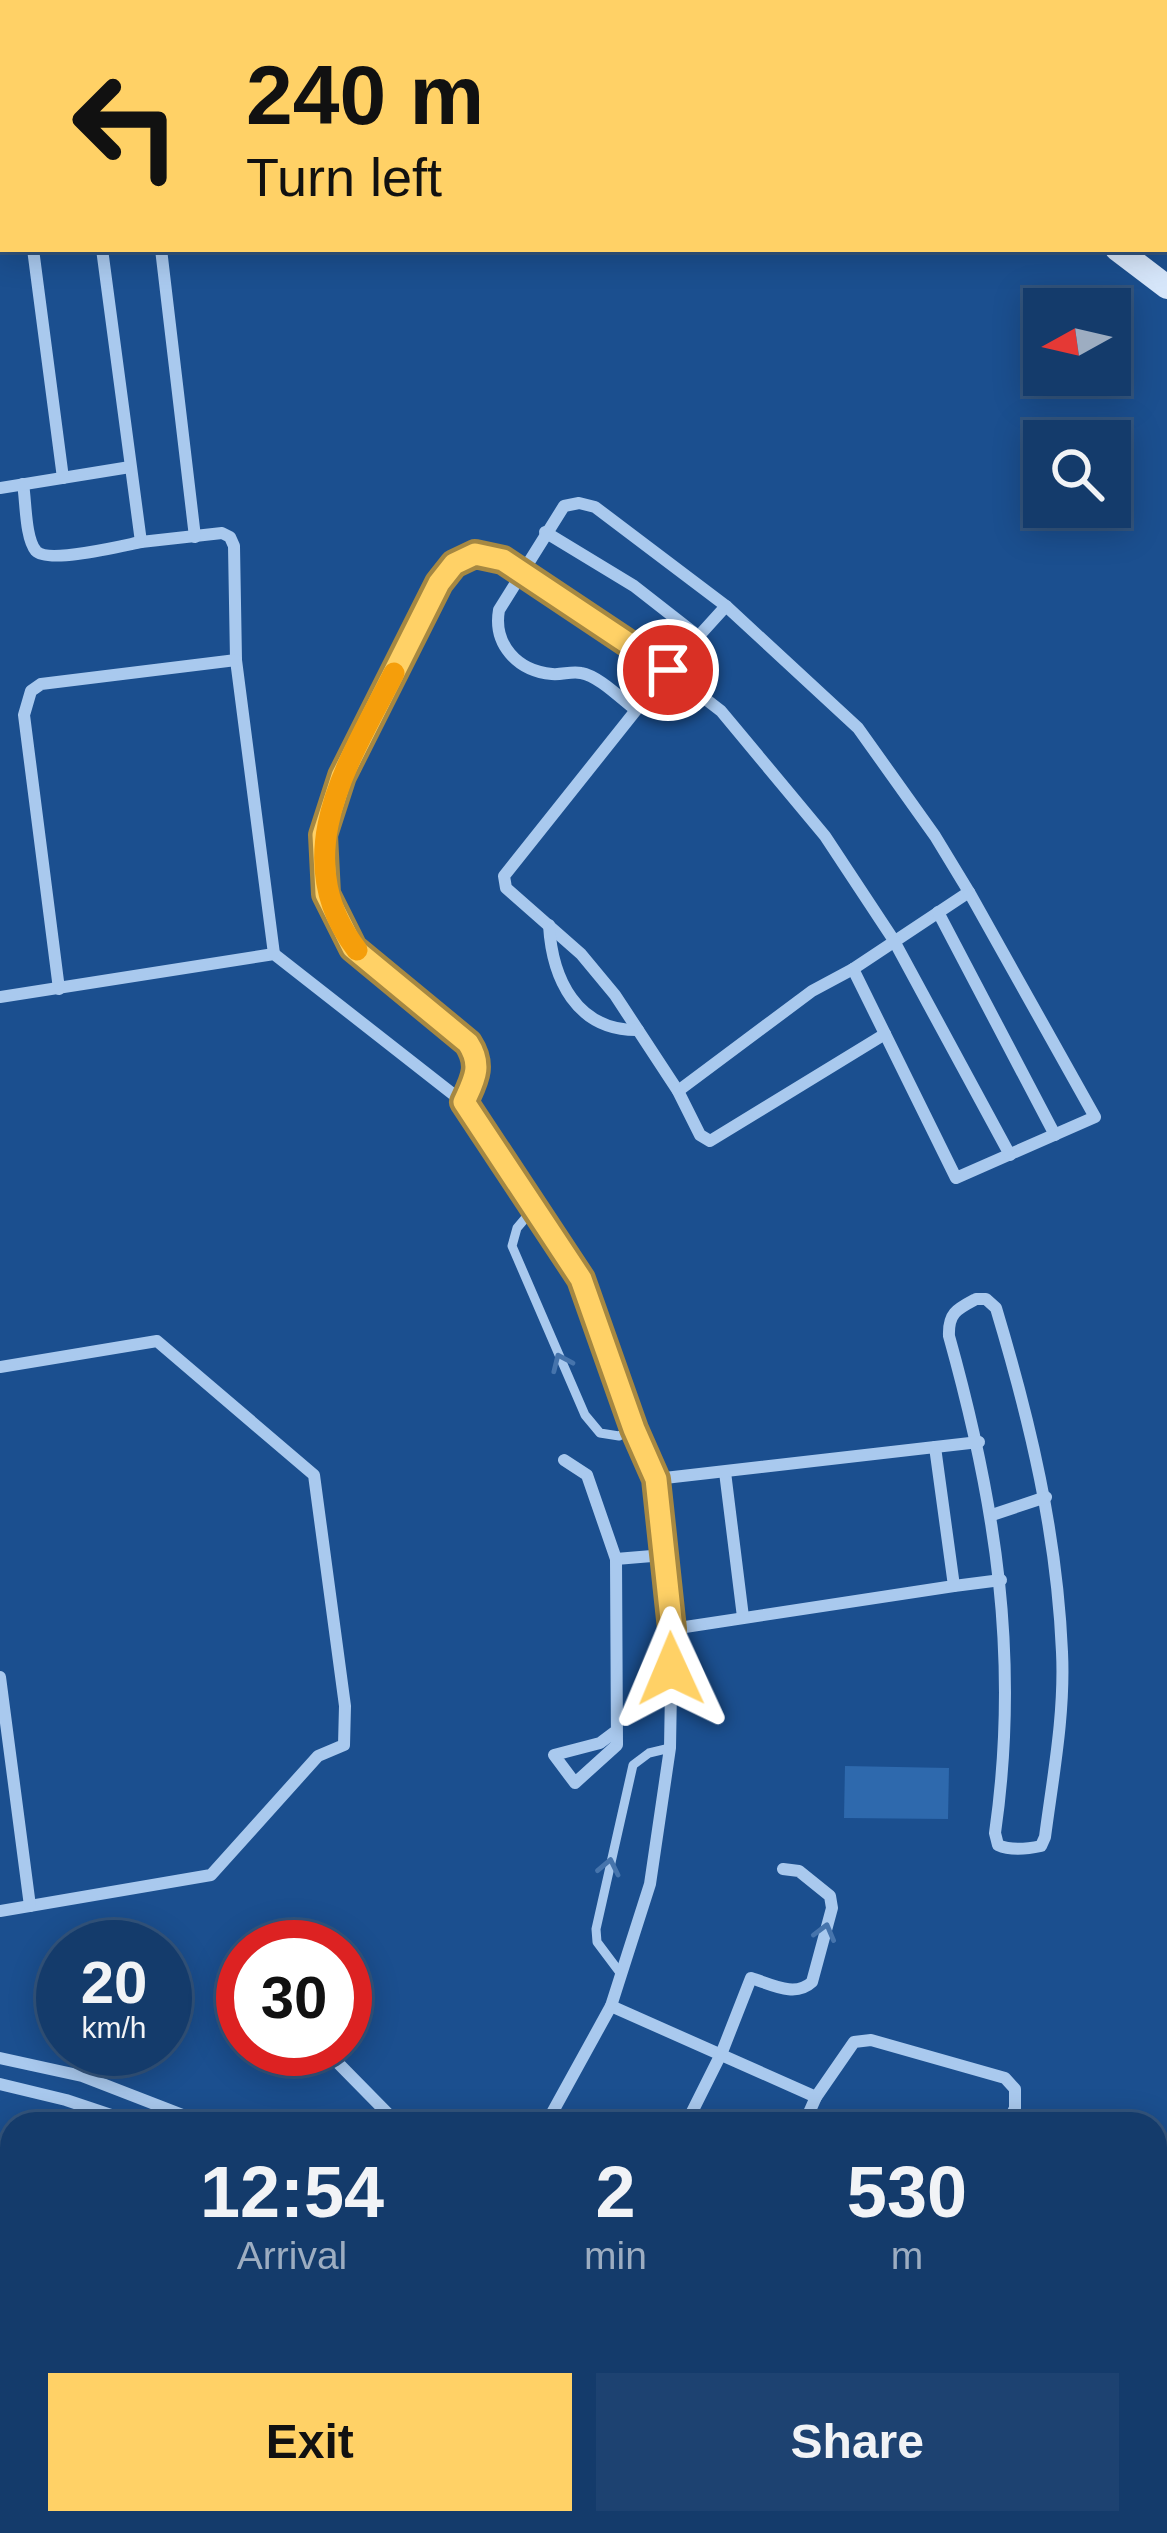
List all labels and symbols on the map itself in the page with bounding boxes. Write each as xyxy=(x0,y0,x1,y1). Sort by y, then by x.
north arrow xyxy=(1023,288,1131,396)
pin xyxy=(617,619,719,721)
one-way arrow xyxy=(552,1353,576,1374)
position arrow xyxy=(608,1606,734,1732)
one-way arrow xyxy=(596,1858,621,1878)
speed limit sign: 30 xyxy=(216,1920,372,2076)
one-way arrow xyxy=(811,1922,836,1943)

